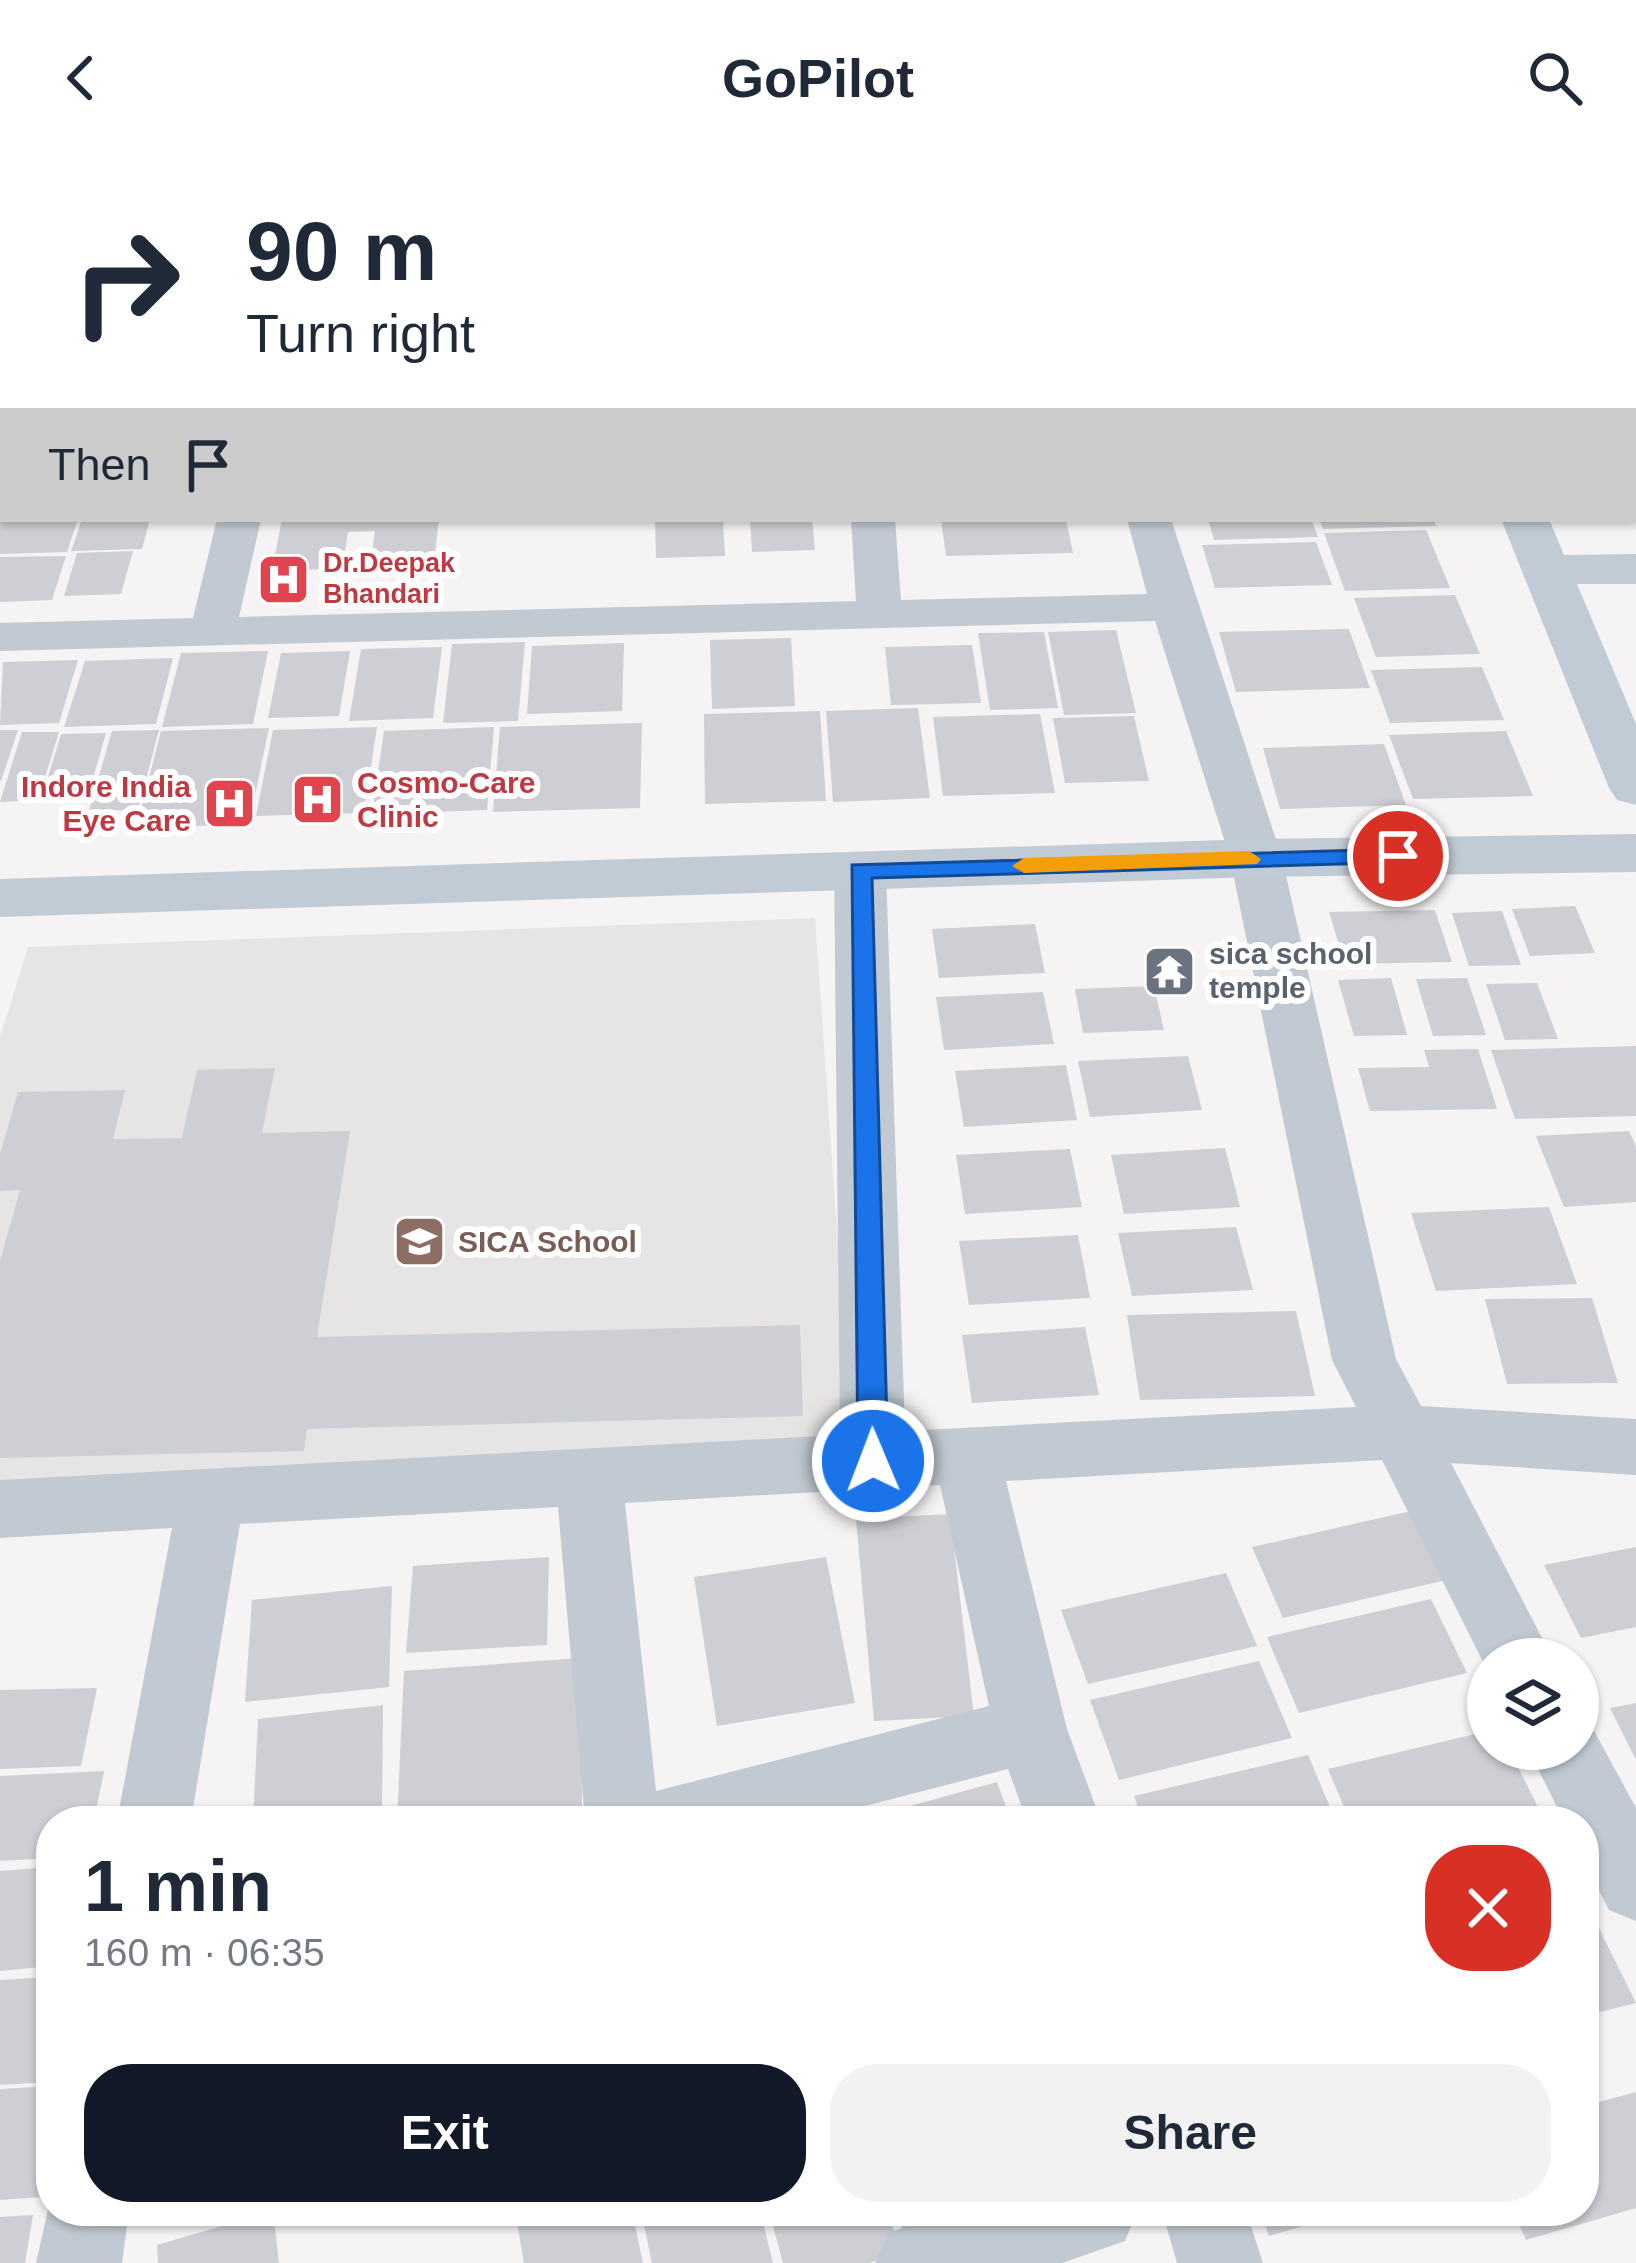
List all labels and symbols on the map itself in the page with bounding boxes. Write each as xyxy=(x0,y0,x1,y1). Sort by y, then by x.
place label: Dr.Deepak Bhandari xyxy=(323,548,456,609)
hospital icon: Dr.Deepak Bhandari xyxy=(256,551,312,607)
place label: Cosmo-Care Clinic xyxy=(357,766,535,833)
place label: Indore India Eye Care xyxy=(21,770,191,837)
hospital icon: Cosmo-Care Clinic xyxy=(290,772,346,828)
hospital icon: Indore India Eye Care xyxy=(202,776,258,832)
pin xyxy=(1347,805,1449,907)
place label: sica school temple xyxy=(1209,937,1372,1004)
temple icon: sica school temple xyxy=(1142,943,1198,999)
school or university icon: SICA School xyxy=(391,1214,447,1270)
place label: SICA School xyxy=(458,1225,637,1258)
position arrow xyxy=(810,1398,936,1524)

